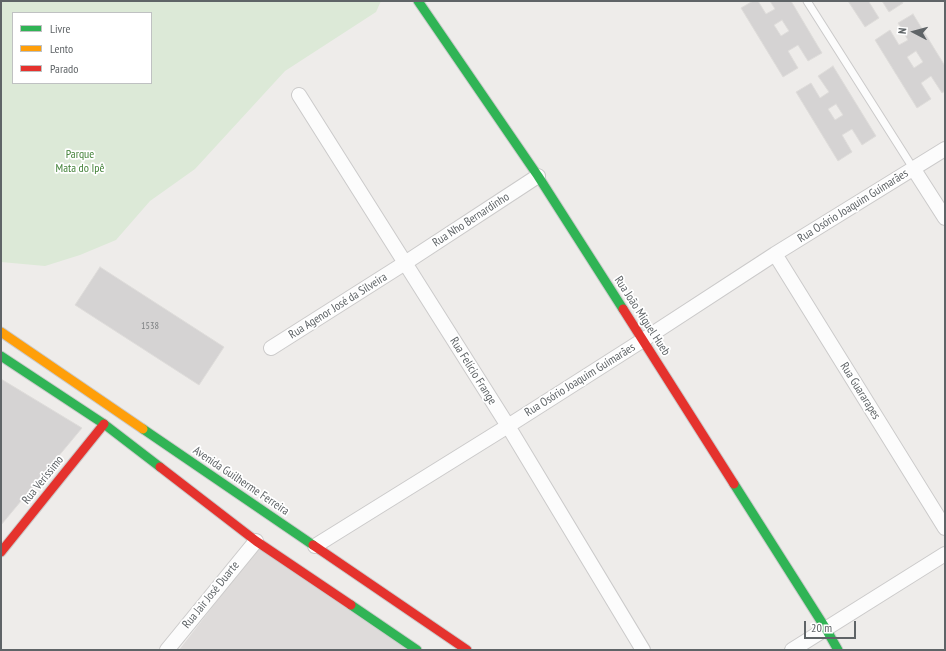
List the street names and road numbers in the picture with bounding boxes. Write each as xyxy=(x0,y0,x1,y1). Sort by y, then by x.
street label: Rua Osório Joaquim Guimarães xyxy=(795,166,911,246)
street label: Rua Nho Bernardinho xyxy=(430,190,512,250)
street label: Rua Agenor José da Silveira xyxy=(286,270,390,342)
street label: Rua João Miguel Hueb xyxy=(611,274,673,358)
street label: Rua Felício Frange xyxy=(447,335,499,407)
street label: Rua Osório Joaquim Guimarães xyxy=(522,340,638,420)
street label: Rua Guararapes xyxy=(837,360,883,422)
street label: Avenida Guilherme Ferreira xyxy=(190,443,292,519)
street label: Rua Veríssimo xyxy=(19,453,67,507)
street label: Rua Jair José Duarte xyxy=(180,559,242,631)

